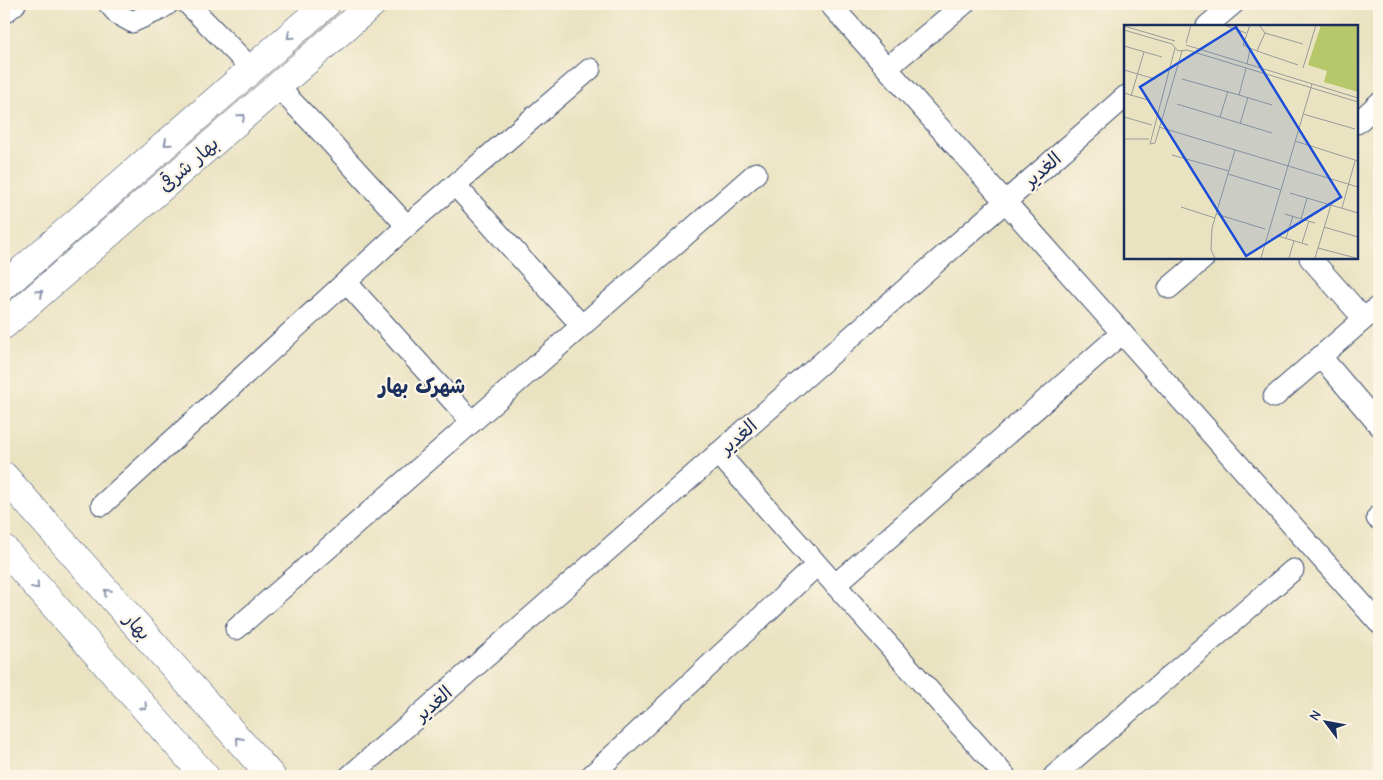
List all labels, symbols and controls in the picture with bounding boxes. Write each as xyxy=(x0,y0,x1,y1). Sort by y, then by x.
inset map xyxy=(1124,25,1358,259)
one-way arrow xyxy=(286,30,295,39)
one-way arrow xyxy=(236,114,245,123)
street label: بهار شرقی xyxy=(153,131,223,197)
one-way arrow xyxy=(164,137,173,146)
street label: الغدیر xyxy=(1018,148,1066,193)
one-way arrow xyxy=(35,290,44,299)
district label: شهرک بهار xyxy=(377,375,465,399)
street label: الغدیر xyxy=(714,415,762,460)
one-way arrow xyxy=(30,580,39,589)
one-way arrow xyxy=(104,589,113,598)
street label: بهار xyxy=(118,607,155,645)
street label: الغدیر xyxy=(409,682,457,727)
north arrow xyxy=(1300,698,1350,748)
one-way arrow xyxy=(138,702,147,711)
text: N xyxy=(1306,707,1325,724)
one-way arrow xyxy=(236,736,245,745)

